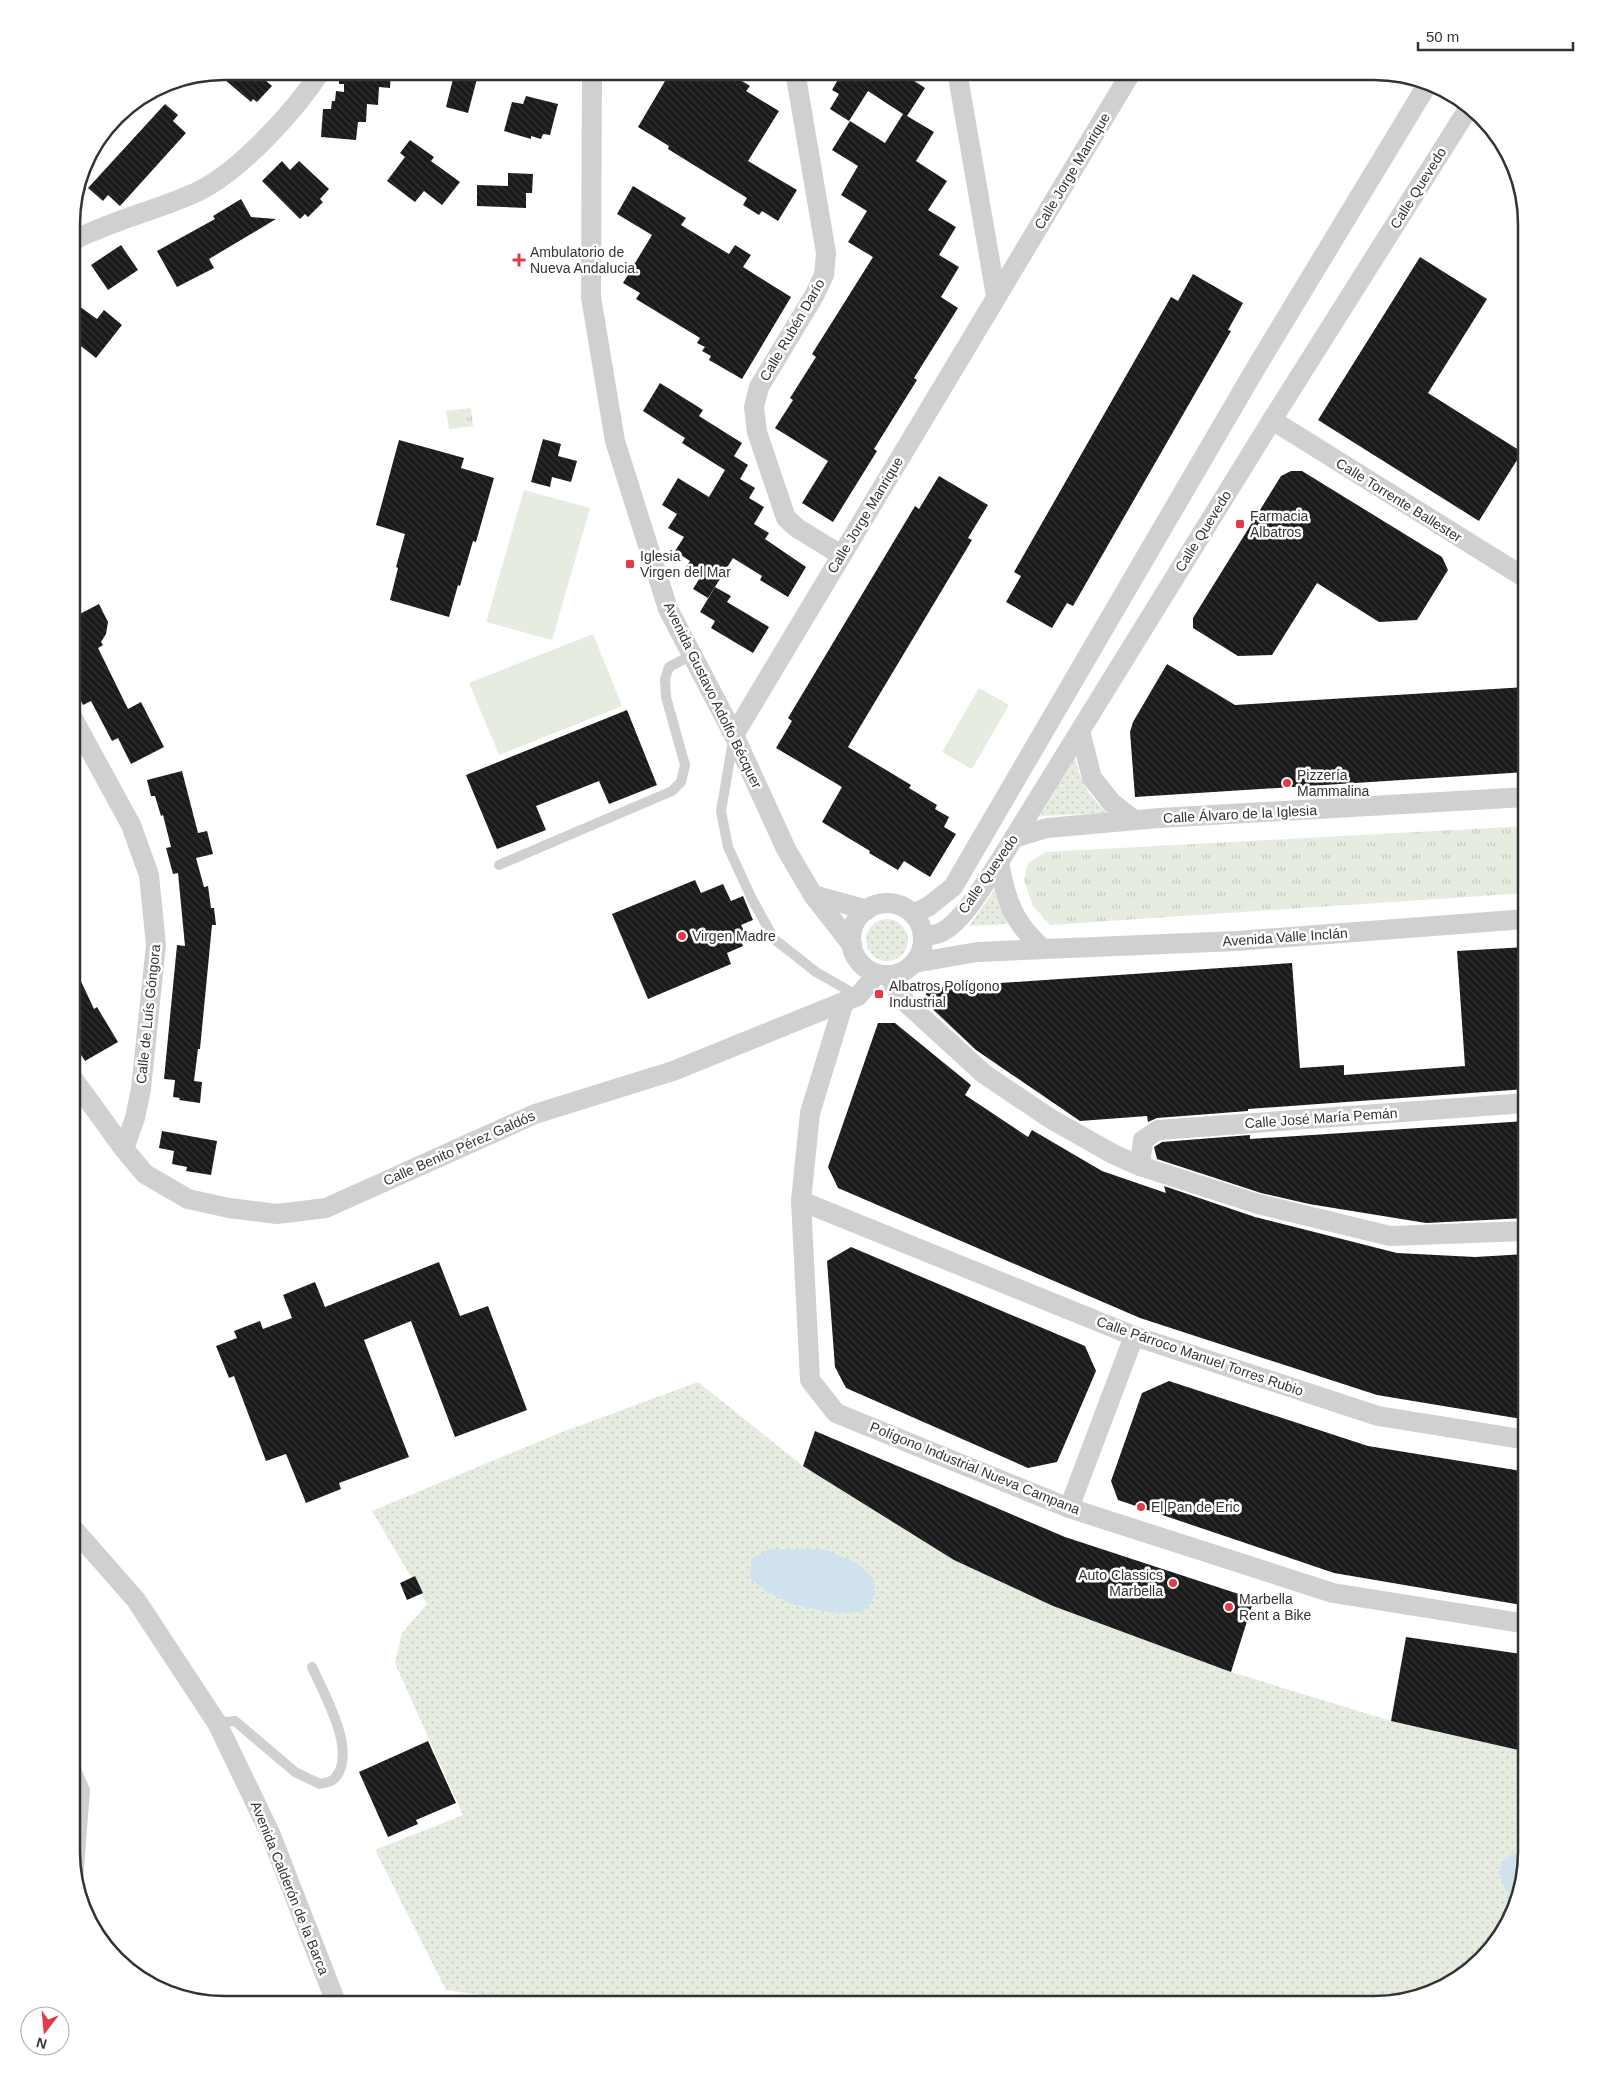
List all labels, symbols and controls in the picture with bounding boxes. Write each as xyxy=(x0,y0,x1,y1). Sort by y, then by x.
scale bar xyxy=(1418,20,1573,52)
text: 50 m xyxy=(1426,28,1459,45)
street label: Calle Jorge Manrique xyxy=(1031,110,1113,232)
street label: Calle Quevedo xyxy=(1387,144,1449,232)
place label: Ambulatorio de Nueva Andalucia. xyxy=(530,244,639,276)
marker: Ambulatorio de Nueva Andalucia. xyxy=(512,253,526,267)
street label: Calle Rubén Darío xyxy=(756,276,828,384)
street label: Calle Jorge Manrique xyxy=(824,454,906,576)
street label: Calle Torrente Ballester xyxy=(1333,455,1465,545)
street label: Calle Quevedo xyxy=(1172,487,1234,575)
place label: Farmacia Albatros xyxy=(1250,508,1309,540)
marker: Farmacia Albatros xyxy=(1234,518,1246,530)
place label: Iglesia Virgen del Mar xyxy=(640,548,731,580)
marker: Iglesia Virgen del Mar xyxy=(624,558,636,570)
street label: Avenida Gustavo Adolfo Bécquer xyxy=(661,599,765,791)
place label: Pizzería Mammalina xyxy=(1297,767,1370,799)
marker: Pizzería Mammalina xyxy=(1281,777,1293,789)
street label: Calle Álvaro de la Iglesia xyxy=(1163,802,1318,826)
street label: Calle Quevedo xyxy=(955,831,1021,917)
street label: Avenida Valle Inclán xyxy=(1222,925,1348,949)
place label: Virgen Madre xyxy=(692,928,776,944)
marker: Virgen Madre xyxy=(676,930,688,942)
street label: Calle de Luís Góngora xyxy=(133,943,163,1084)
place label: Albatros Polígono Industrial xyxy=(889,978,1000,1010)
marker: Albatros Polígono Industrial xyxy=(873,988,885,1000)
street label: Calle José María Pemán xyxy=(1244,1105,1398,1131)
street label: Calle Benito Pérez Galdós xyxy=(381,1107,537,1189)
street label: Calle Párroco Manuel Torres Rubio xyxy=(1095,1313,1306,1399)
street label: Polígono Industrial Nueva Campana xyxy=(868,1418,1082,1518)
place label: El Pan de Eric xyxy=(1151,1499,1240,1515)
marker: El Pan de Eric xyxy=(1135,1501,1147,1513)
place label: Auto Classics Marbella xyxy=(1078,1567,1163,1599)
marker: Auto Classics Marbella xyxy=(1167,1577,1179,1589)
place label: Marbella Rent a Bike xyxy=(1239,1591,1312,1623)
marker: Marbella Rent a Bike xyxy=(1223,1601,1235,1613)
street label: Avenida Calderón de la Barca xyxy=(248,1799,332,1977)
north arrow xyxy=(20,2006,70,2056)
text: N xyxy=(34,2034,48,2053)

